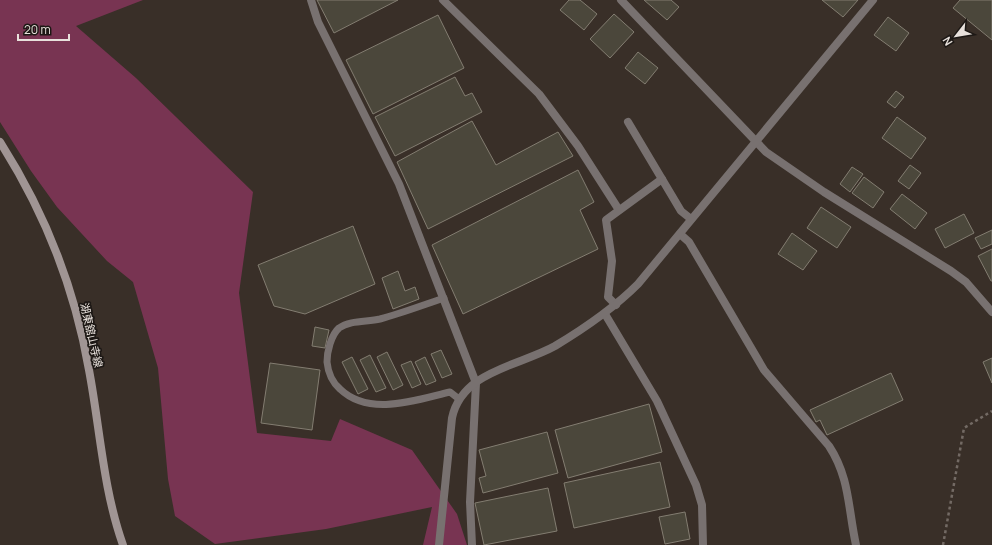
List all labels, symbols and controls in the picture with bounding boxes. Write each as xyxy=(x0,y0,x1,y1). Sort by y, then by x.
scale bar xyxy=(18,16,69,42)
north arrow xyxy=(936,16,976,56)
text: 20 m xyxy=(24,21,51,38)
text: N xyxy=(938,34,955,49)
street label: 湖東舘山寺線 xyxy=(77,301,107,369)

